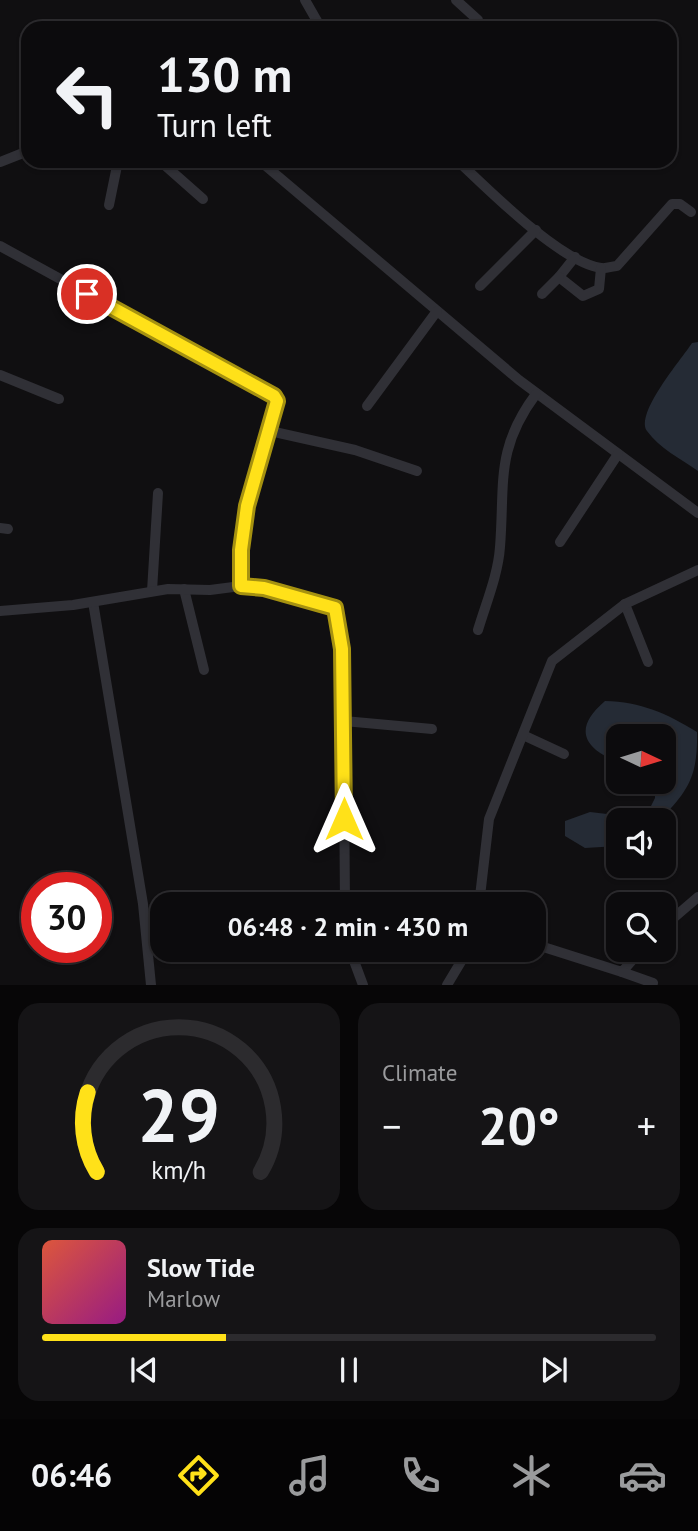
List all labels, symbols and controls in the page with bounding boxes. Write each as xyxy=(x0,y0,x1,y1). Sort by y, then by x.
text: 130 m xyxy=(157,42,292,106)
icon: left xyxy=(42,49,133,140)
text: Turn left xyxy=(157,104,272,146)
pin xyxy=(57,264,117,324)
icon: arrive xyxy=(68,275,106,313)
north arrow xyxy=(606,724,676,794)
map controls xyxy=(606,724,676,962)
position arrow xyxy=(307,782,381,856)
button: sound xyxy=(606,808,676,878)
speed limit sign: 30 xyxy=(21,872,112,963)
button: search xyxy=(606,892,676,962)
text: 06:48 · 2 min · 430 m xyxy=(228,910,468,943)
text: Climate xyxy=(382,1058,457,1087)
text: 29 xyxy=(138,1069,220,1163)
text: 20° xyxy=(478,1092,560,1159)
text: − xyxy=(382,1101,401,1150)
text: + xyxy=(637,1101,656,1150)
text: km/h xyxy=(152,1154,206,1186)
text: Slow Tide xyxy=(147,1251,255,1284)
text: Marlow xyxy=(147,1284,220,1313)
icon: previous xyxy=(125,1351,163,1389)
icon: pause xyxy=(330,1351,368,1389)
icon: next xyxy=(535,1351,573,1389)
icon: directions xyxy=(174,1451,223,1500)
icon: music xyxy=(285,1451,334,1500)
icon: phone xyxy=(396,1451,445,1500)
icon: climate xyxy=(507,1451,556,1500)
icon: car xyxy=(618,1451,667,1500)
text: 06:46 xyxy=(31,1454,112,1496)

